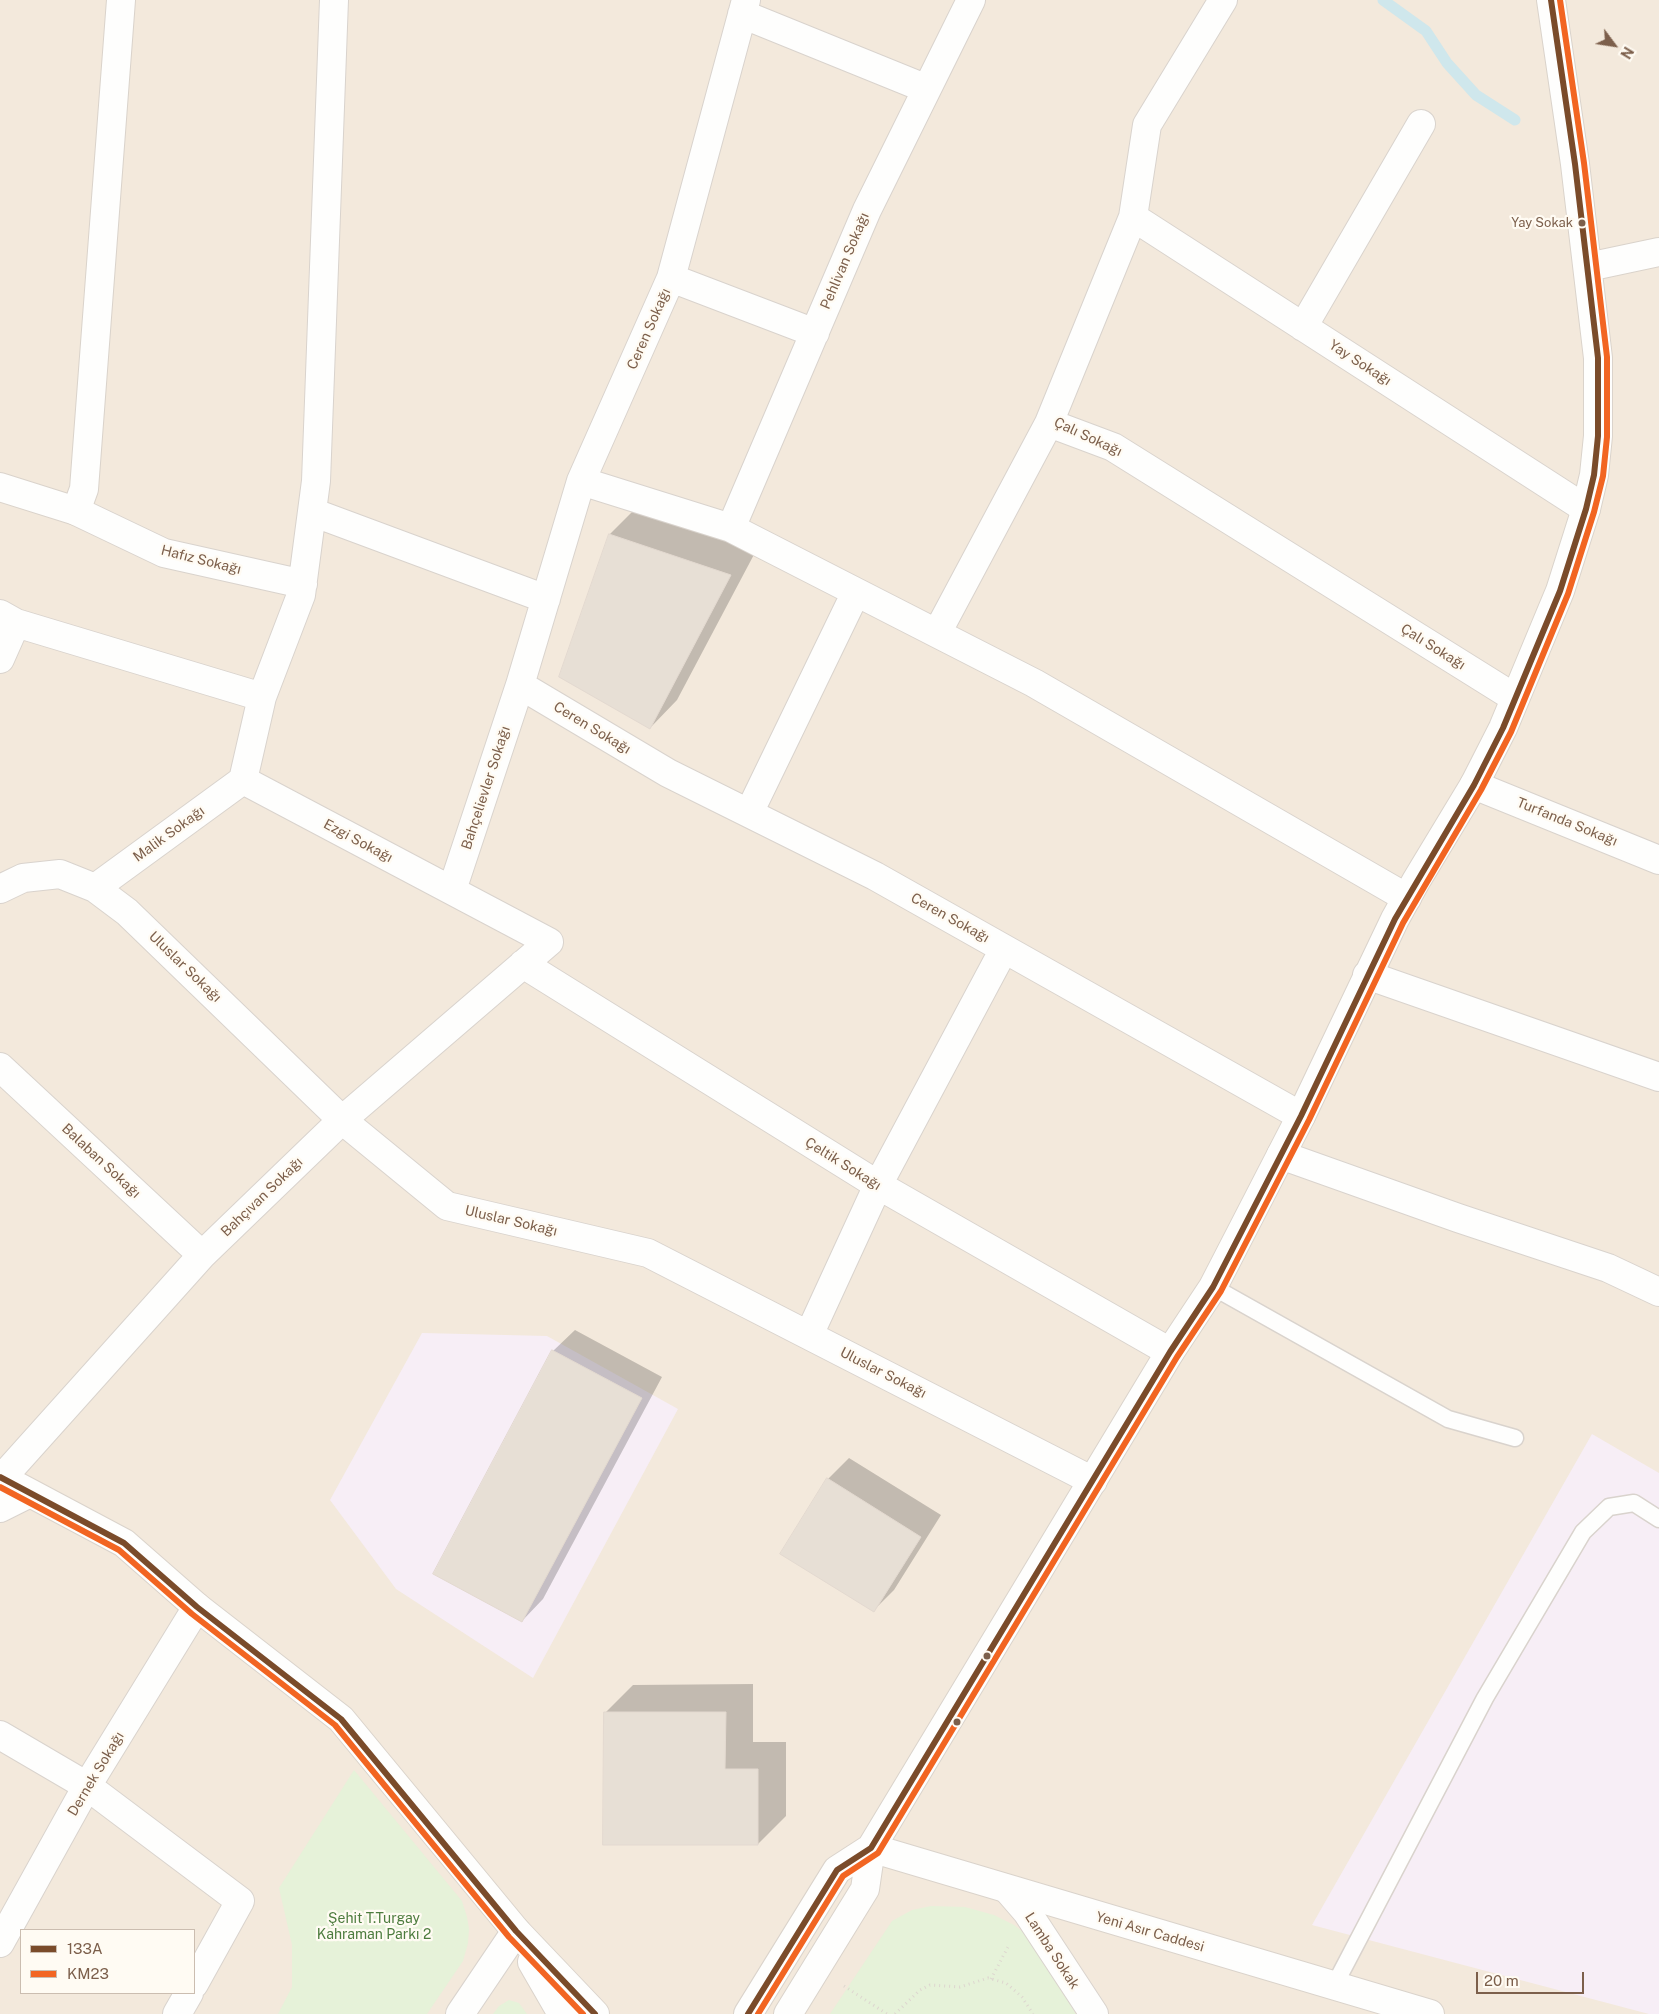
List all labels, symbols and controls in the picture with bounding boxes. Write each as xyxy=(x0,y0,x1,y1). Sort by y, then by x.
north arrow xyxy=(1589,20,1639,70)
text: N xyxy=(1617,44,1637,62)
street label: Pehlivan Sokağı xyxy=(817,210,873,312)
place label: Yay Sokak xyxy=(1511,215,1573,231)
marker: Yay Sokak xyxy=(1577,218,1587,228)
street label: Ceren Sokağı xyxy=(624,286,674,372)
street label: Yay Sokağı xyxy=(1326,337,1394,389)
street label: Çalı Sokağı xyxy=(1051,414,1125,460)
street label: Hafız Sokağı xyxy=(159,542,243,578)
street label: Çalı Sokağı xyxy=(1398,621,1468,673)
street label: Ceren Sokağı xyxy=(550,698,634,758)
street label: Bahçelievler Sokağı xyxy=(458,724,514,852)
street label: Turfanda Sokağı xyxy=(1514,794,1620,850)
street label: Malik Sokağı xyxy=(130,803,208,865)
street label: Ezgi Sokağı xyxy=(321,816,395,866)
street label: Ceren Sokağı xyxy=(908,890,992,946)
street label: Uluslar Sokağı xyxy=(145,928,225,1006)
street label: Balaban Sokağı xyxy=(58,1120,144,1202)
street label: Çeltik Sokağı xyxy=(802,1134,884,1194)
street label: Bahçıvan Sokağı xyxy=(218,1154,306,1240)
street label: Uluslar Sokağı xyxy=(463,1202,559,1240)
street label: Uluslar Sokağı xyxy=(837,1344,929,1402)
unlabelled marker xyxy=(982,1651,992,1661)
unlabelled marker xyxy=(952,1717,962,1727)
street label: Dernek Sokağı xyxy=(64,1729,128,1819)
street label: Yeni Asır Caddesi xyxy=(1094,1908,1206,1956)
street label: Lamba Sokak xyxy=(1021,1910,1083,1992)
park label: Şehit T.Turgay Kahraman Parkı 2 xyxy=(317,1911,431,1944)
legend xyxy=(20,1929,195,1994)
text: 133A xyxy=(67,1940,103,1957)
scale bar xyxy=(1479,1962,1586,1994)
text: KM23 xyxy=(67,1965,109,1982)
text: 20 m xyxy=(1484,1972,1519,1989)

